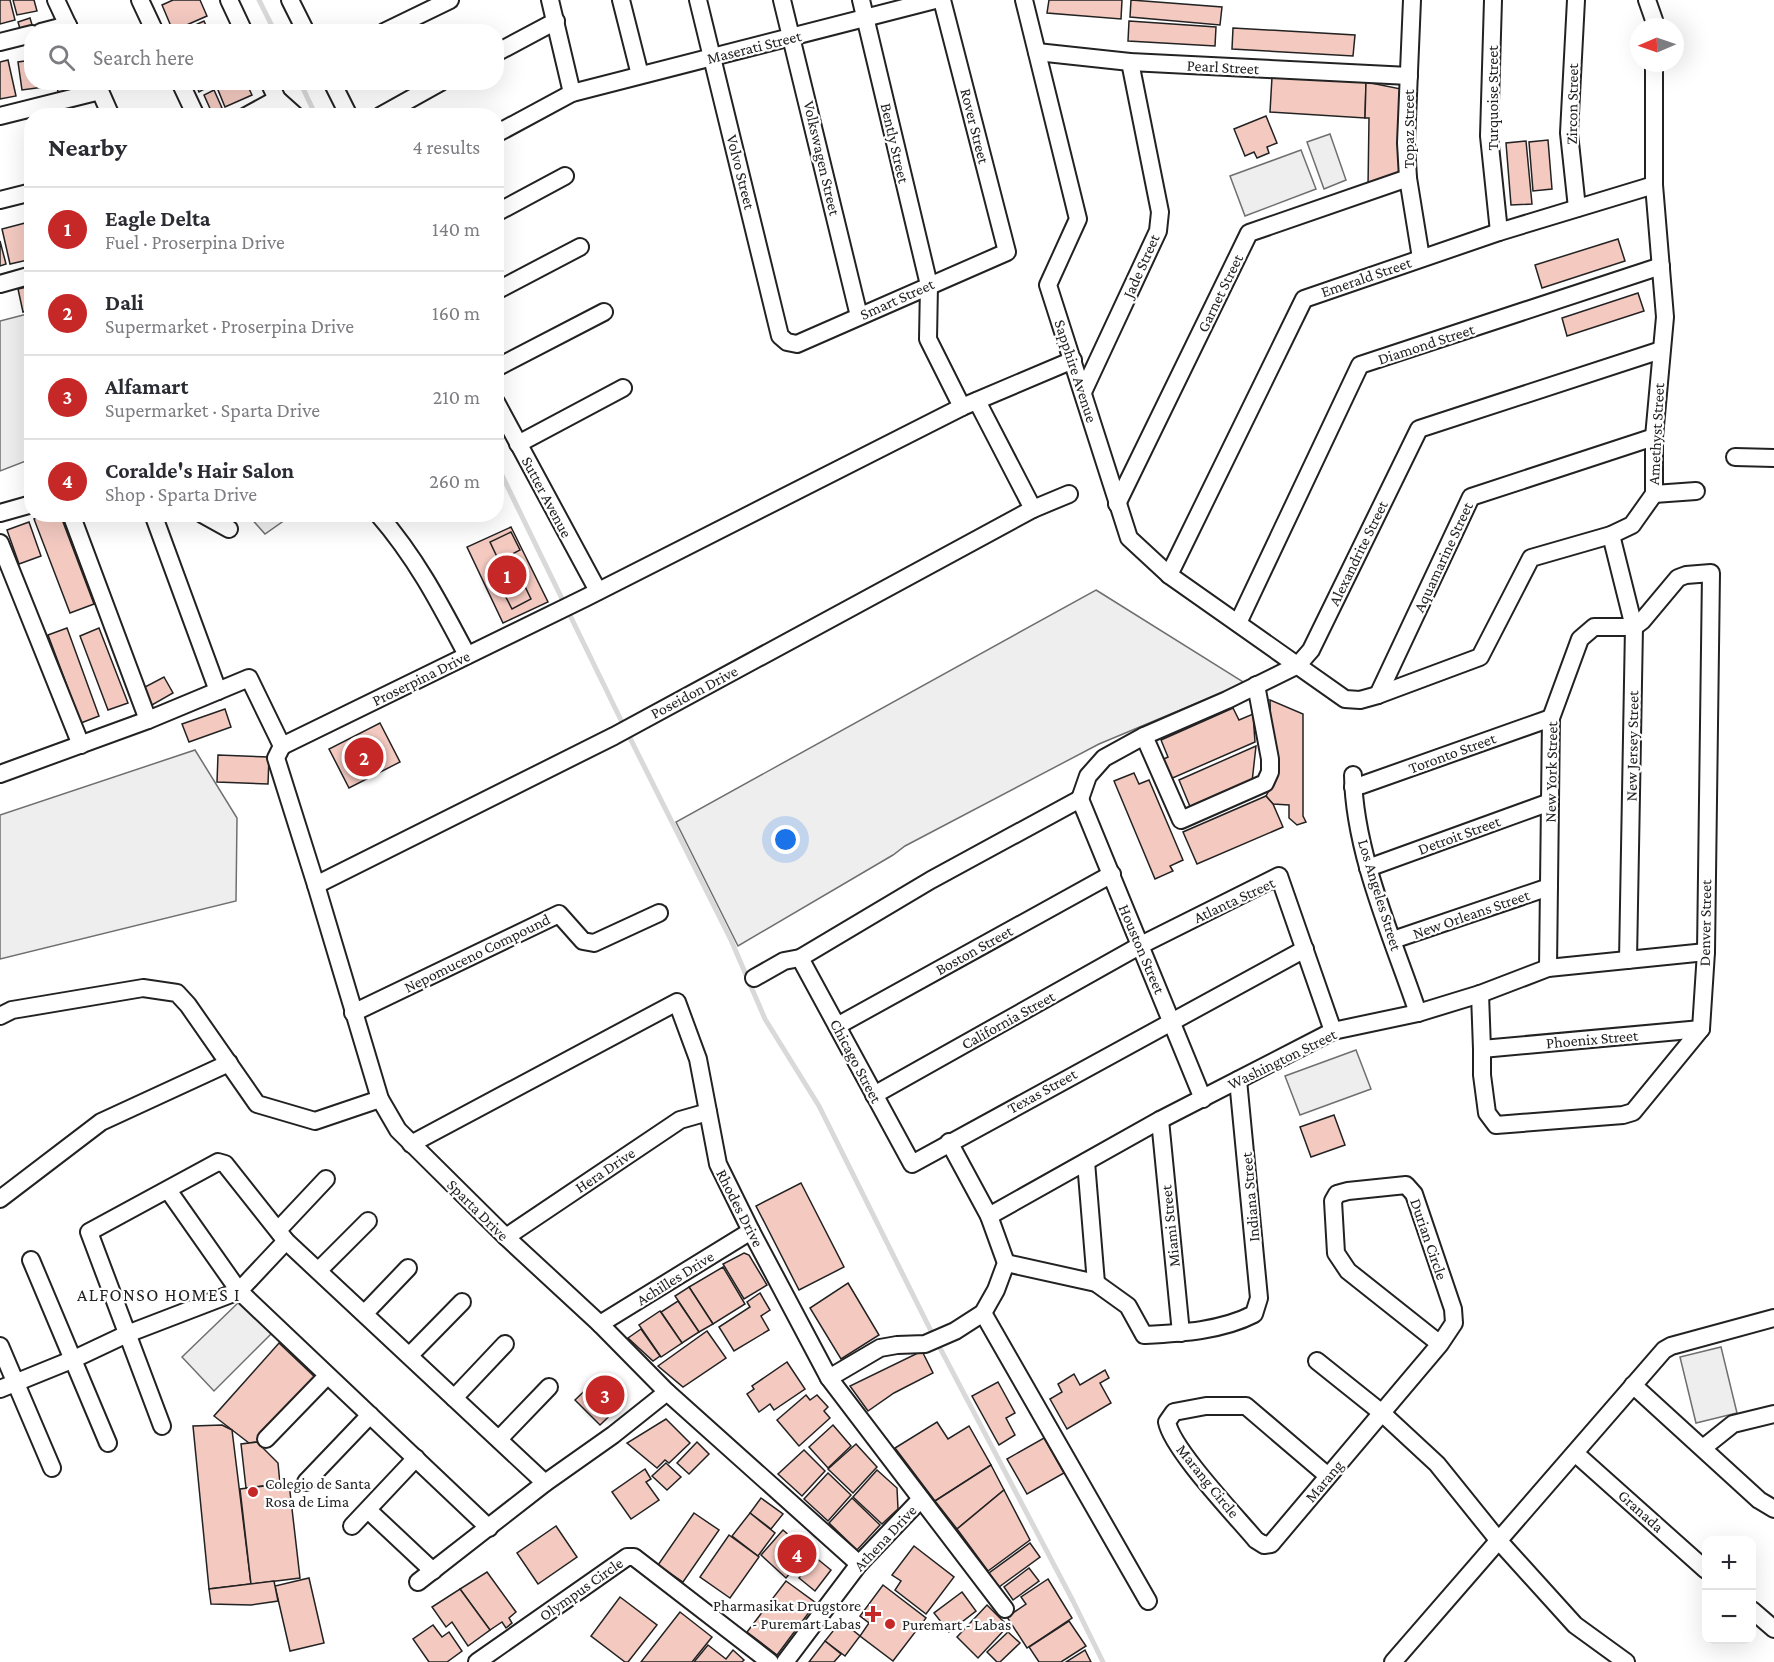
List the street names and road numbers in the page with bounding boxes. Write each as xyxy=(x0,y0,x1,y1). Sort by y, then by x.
street label: Maserati Street xyxy=(705,27,804,67)
street label: Turquoise Street xyxy=(1484,45,1502,151)
street label: Pearl Street xyxy=(1186,57,1260,77)
street label: Zircon Street xyxy=(1563,62,1581,145)
street label: Rover Street xyxy=(957,87,993,166)
street label: Topaz Street xyxy=(1400,89,1418,169)
street label: Volkswagen Street xyxy=(800,99,844,218)
street label: Bently Street xyxy=(877,101,913,186)
street label: Volvo Street xyxy=(724,133,759,212)
street label: Jade Street xyxy=(1119,231,1164,303)
street label: Garnet Street xyxy=(1194,251,1246,335)
street label: Emerald Street xyxy=(1319,253,1414,300)
street label: Smart Street xyxy=(857,275,937,323)
street label: Sapphire Avenue xyxy=(1050,318,1101,425)
street label: Diamond Street xyxy=(1376,320,1477,368)
street label: Amethyst Street xyxy=(1645,382,1668,486)
street label: Sutter Avenue xyxy=(519,454,575,540)
street label: Alexandrite Street xyxy=(1325,497,1391,608)
street label: Aquamarine Street xyxy=(1410,499,1477,615)
street label: Proserpina Drive xyxy=(369,647,473,710)
street label: Poseidon Drive xyxy=(648,662,740,722)
street label: New Jersey Street xyxy=(1623,690,1642,801)
street label: New York Street xyxy=(1542,721,1560,823)
street label: Toronto Street xyxy=(1406,729,1499,777)
street label: Detroit Street xyxy=(1416,812,1503,858)
street label: Los Angeles Street xyxy=(1354,837,1405,954)
street label: Atlanta Street xyxy=(1191,873,1278,926)
street label: Denver Street xyxy=(1696,879,1714,966)
street label: New Orleans Street xyxy=(1410,886,1532,942)
street label: Houston Street xyxy=(1116,902,1169,997)
street label: Nepomuceno Compound xyxy=(401,910,554,997)
street label: Boston Street xyxy=(933,922,1016,978)
street label: California Street xyxy=(958,987,1058,1053)
street label: Chicago Street xyxy=(826,1016,886,1107)
street label: Washington Street xyxy=(1225,1025,1340,1094)
street label: Phoenix Street xyxy=(1545,1026,1639,1051)
street label: Texas Street xyxy=(1004,1065,1080,1117)
street label: Hera Drive xyxy=(572,1144,638,1196)
street label: Indiana Street xyxy=(1238,1151,1262,1243)
street label: Rhodes Drive xyxy=(713,1166,767,1250)
street label: Sparta Drive xyxy=(443,1176,512,1245)
street label: Miami Street xyxy=(1157,1183,1183,1268)
street label: Durian Circle xyxy=(1407,1196,1451,1282)
street label: Achilles Drive xyxy=(633,1247,717,1309)
street label: Marang Circle xyxy=(1172,1441,1243,1522)
street label: Marang xyxy=(1301,1456,1347,1506)
street label: Granada xyxy=(1615,1486,1667,1536)
street label: Athena Drive xyxy=(850,1502,920,1574)
street label: Olympus Circle xyxy=(536,1554,627,1625)

